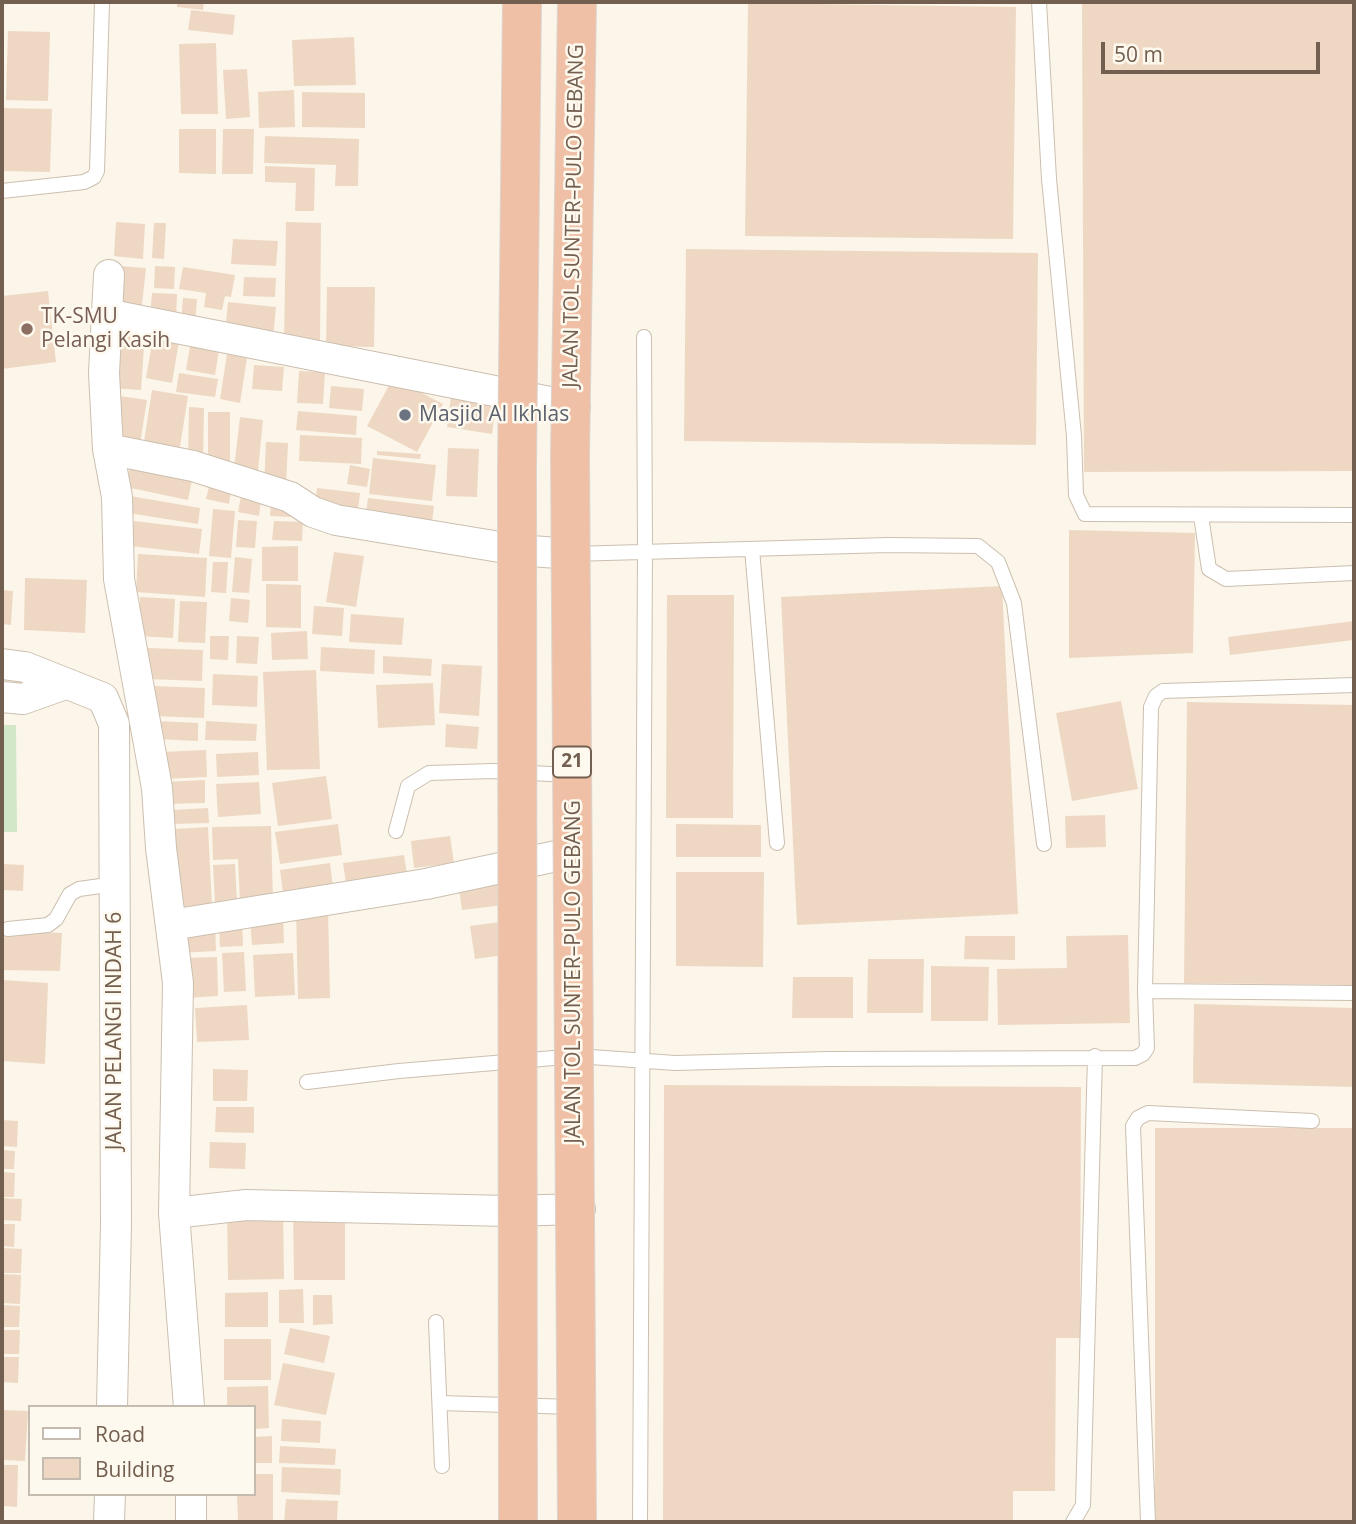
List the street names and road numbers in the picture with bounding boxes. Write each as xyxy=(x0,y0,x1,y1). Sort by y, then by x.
street label: JALAN TOL SUNTER–PULO GEBANG xyxy=(558,44,590,388)
road number: 21 xyxy=(553,747,591,778)
street label: JALAN TOL SUNTER–PULO GEBANG xyxy=(561,800,587,1144)
street label: JALAN PELANGI INDAH 6 xyxy=(102,912,128,1150)

